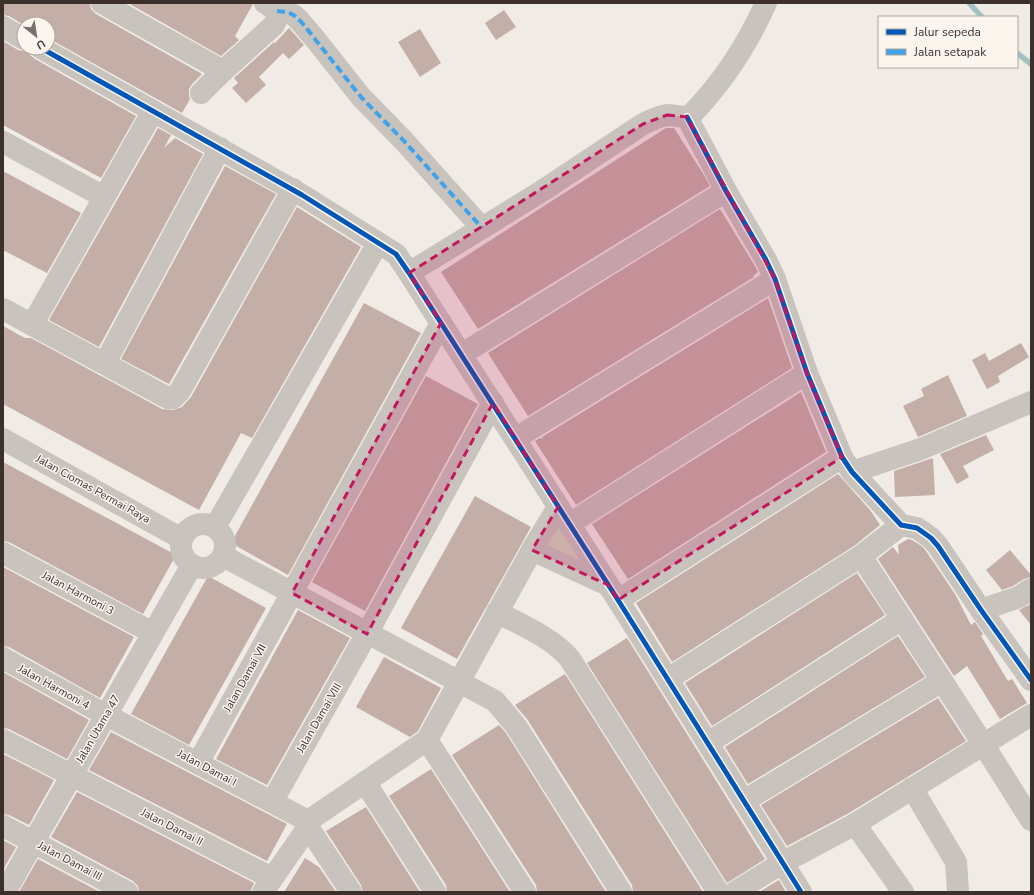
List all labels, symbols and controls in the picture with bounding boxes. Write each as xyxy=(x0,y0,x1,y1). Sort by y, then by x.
north arrow xyxy=(16,16,56,56)
legend xyxy=(878,16,1018,68)
text: Jalur sepeda xyxy=(913,24,981,40)
text: U xyxy=(33,36,48,53)
text: Jalan setapak xyxy=(913,44,987,60)
street label: Jalan Ciomas Permai Raya xyxy=(32,451,153,527)
street label: Jalan Harmoni 3 xyxy=(39,567,117,618)
street label: Jalan Damai VII xyxy=(220,641,270,715)
street label: Jalan Harmoni 4 xyxy=(15,661,93,713)
street label: Jalan Damai VIII xyxy=(292,680,345,756)
street label: Jalan Utama 47 xyxy=(72,692,124,767)
street label: Jalan Damai I xyxy=(174,746,239,790)
street label: Jalan Damai II xyxy=(137,804,206,849)
street label: Jalan Damai III xyxy=(34,837,105,884)

